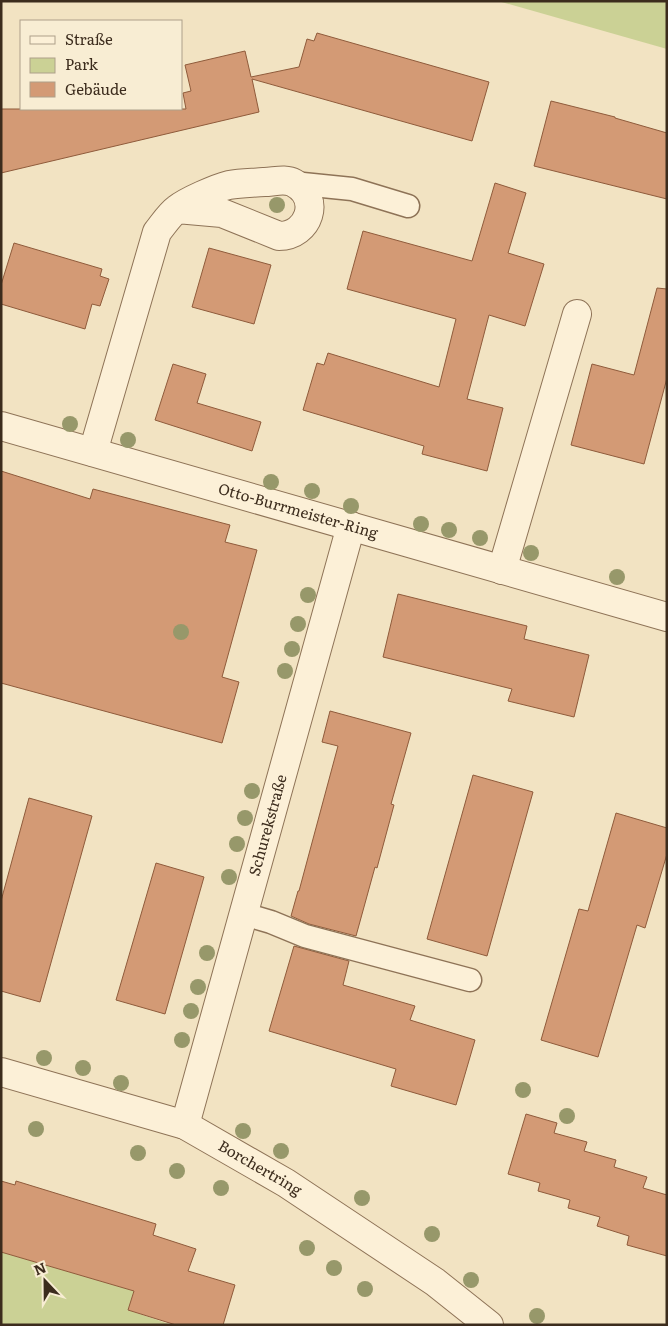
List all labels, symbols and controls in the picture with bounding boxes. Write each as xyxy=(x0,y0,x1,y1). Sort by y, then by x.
legend xyxy=(20,20,182,110)
text: Straße xyxy=(65,27,113,50)
text: Park xyxy=(65,52,99,75)
text: Gebäude xyxy=(65,77,127,100)
street label: Otto-Burrmeister-Ring xyxy=(216,476,382,544)
street label: Schurekstraße xyxy=(242,771,292,878)
street label: Borchertring xyxy=(214,1133,308,1201)
north arrow xyxy=(20,1256,70,1306)
text: N xyxy=(31,1256,49,1279)

